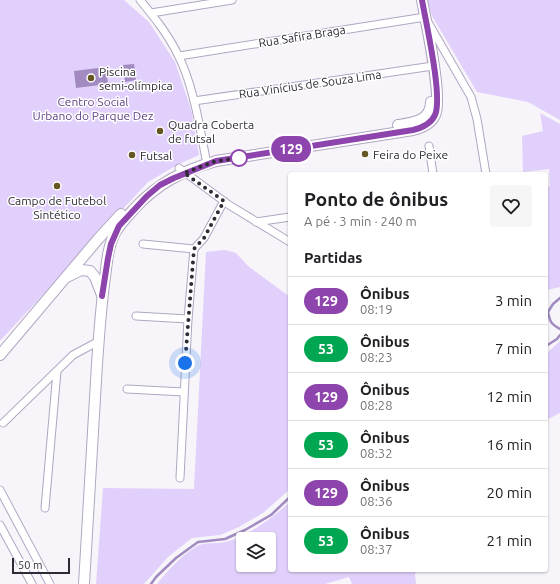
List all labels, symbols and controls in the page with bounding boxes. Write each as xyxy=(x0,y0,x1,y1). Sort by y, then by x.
street label: Rua Safira Braga xyxy=(258,23,346,49)
place label: Piscina semi-olímpica xyxy=(99,65,173,92)
street label: Rua Vinícius de Souza Lima xyxy=(238,68,382,100)
marker: Piscina semi-olímpica xyxy=(86,73,96,83)
park label: Centro Social Urbano do Parque Dez xyxy=(33,95,154,122)
place label: Quadra Coberta de futsal xyxy=(168,118,254,145)
marker: Quadra Coberta de futsal xyxy=(155,126,165,136)
line badge: 129 xyxy=(268,136,314,162)
text: 129 xyxy=(279,141,303,157)
place label: Feira do Peixe xyxy=(373,148,448,161)
place label: Futsal xyxy=(140,149,172,162)
unlabelled marker xyxy=(230,149,248,167)
marker: Feira do Peixe xyxy=(360,149,370,159)
marker: Futsal xyxy=(127,150,137,160)
marker: Campo de Futebol Sintético xyxy=(52,181,62,191)
button: heart xyxy=(490,185,532,227)
text: Ponto de ônibus xyxy=(304,188,448,210)
place label: Campo de Futebol Sintético xyxy=(8,194,106,221)
text: A pé · 3 min · 240 m xyxy=(304,214,417,228)
text: Partidas xyxy=(304,249,362,266)
text: Ônibus xyxy=(360,285,410,302)
text: 3 min xyxy=(495,292,532,309)
text: 129 xyxy=(314,293,338,309)
text: 08:19 xyxy=(360,302,393,316)
text: Ônibus xyxy=(360,333,410,350)
text: 7 min xyxy=(495,340,532,357)
text: 53 xyxy=(318,341,334,357)
text: 08:23 xyxy=(360,350,393,364)
your location xyxy=(175,353,195,373)
text: Ônibus xyxy=(360,381,410,398)
text: 12 min xyxy=(486,388,532,405)
text: 129 xyxy=(314,389,338,405)
text: 08:28 xyxy=(360,398,393,412)
text: Ônibus xyxy=(360,429,410,446)
text: 16 min xyxy=(486,436,532,453)
text: 53 xyxy=(318,437,334,453)
text: 08:32 xyxy=(360,446,393,460)
text: Ônibus xyxy=(360,477,410,494)
text: 20 min xyxy=(486,484,532,501)
text: 129 xyxy=(314,485,338,501)
text: 08:36 xyxy=(360,494,393,508)
text: Ônibus xyxy=(360,525,410,542)
map controls xyxy=(236,532,276,572)
button: layers xyxy=(236,532,276,572)
text: 21 min xyxy=(486,532,532,549)
text: 53 xyxy=(318,533,334,549)
text: 08:37 xyxy=(360,542,393,556)
scale bar xyxy=(12,556,70,575)
text: 50 m xyxy=(18,559,42,571)

